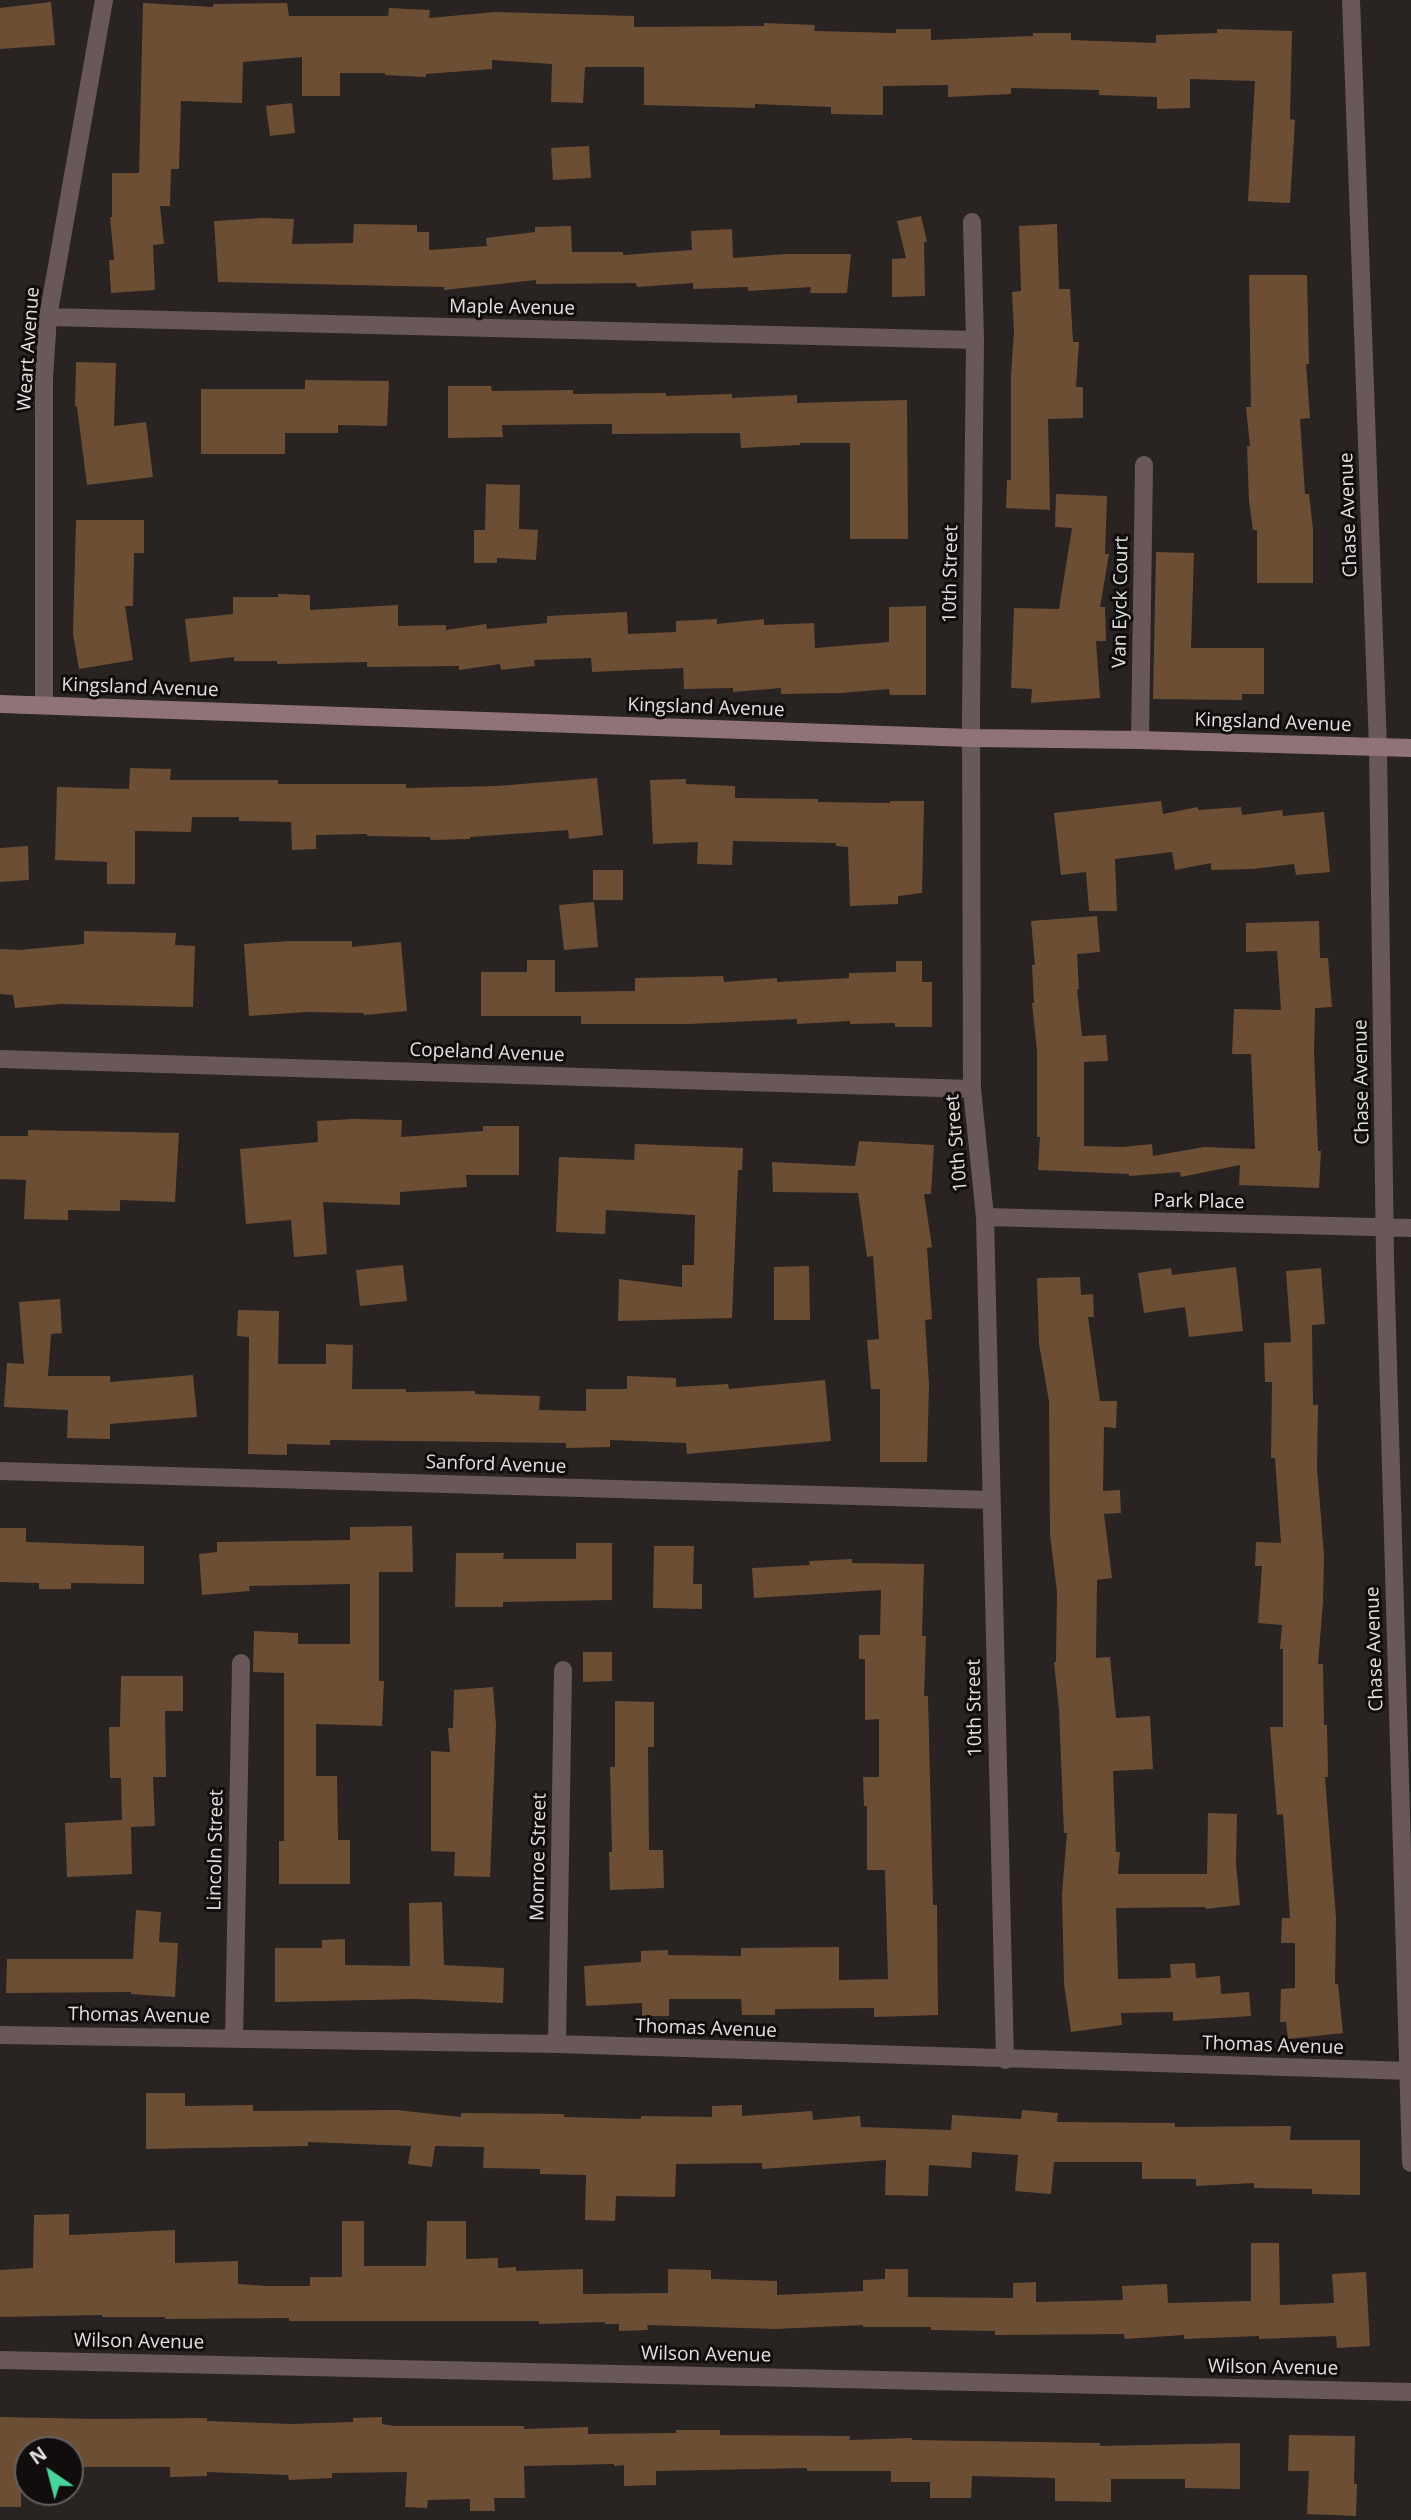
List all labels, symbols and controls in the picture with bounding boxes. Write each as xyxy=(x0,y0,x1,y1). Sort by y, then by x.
street label: Weart Avenue xyxy=(13,286,45,412)
street label: Maple Avenue xyxy=(449,296,575,320)
street label: Chase Avenue xyxy=(1335,452,1363,578)
street label: 10th Street xyxy=(939,525,963,623)
street label: Van Eyck Court xyxy=(1108,536,1134,668)
street label: Kingsland Avenue xyxy=(61,674,219,702)
street label: Kingsland Avenue xyxy=(627,694,785,722)
street label: Kingsland Avenue xyxy=(1194,709,1352,737)
street label: Chase Avenue xyxy=(1350,1019,1374,1145)
street label: Copeland Avenue xyxy=(409,1039,565,1067)
street label: 10th Street xyxy=(941,1093,973,1193)
street label: Park Place xyxy=(1153,1190,1245,1214)
street label: Sanford Avenue xyxy=(425,1451,567,1479)
street label: Chase Avenue xyxy=(1361,1586,1389,1712)
street label: 10th Street xyxy=(963,1659,987,1757)
street label: Lincoln Street xyxy=(204,1789,228,1911)
street label: Monroe Street xyxy=(526,1793,552,1921)
street label: Thomas Avenue xyxy=(68,2003,210,2029)
street label: Thomas Avenue xyxy=(635,2015,777,2043)
street label: Thomas Avenue xyxy=(1202,2032,1344,2060)
street label: Wilson Avenue xyxy=(74,2329,204,2355)
street label: Wilson Avenue xyxy=(641,2342,771,2368)
street label: Wilson Avenue xyxy=(1208,2355,1338,2381)
north arrow xyxy=(14,2436,84,2506)
text: N xyxy=(24,2440,52,2471)

